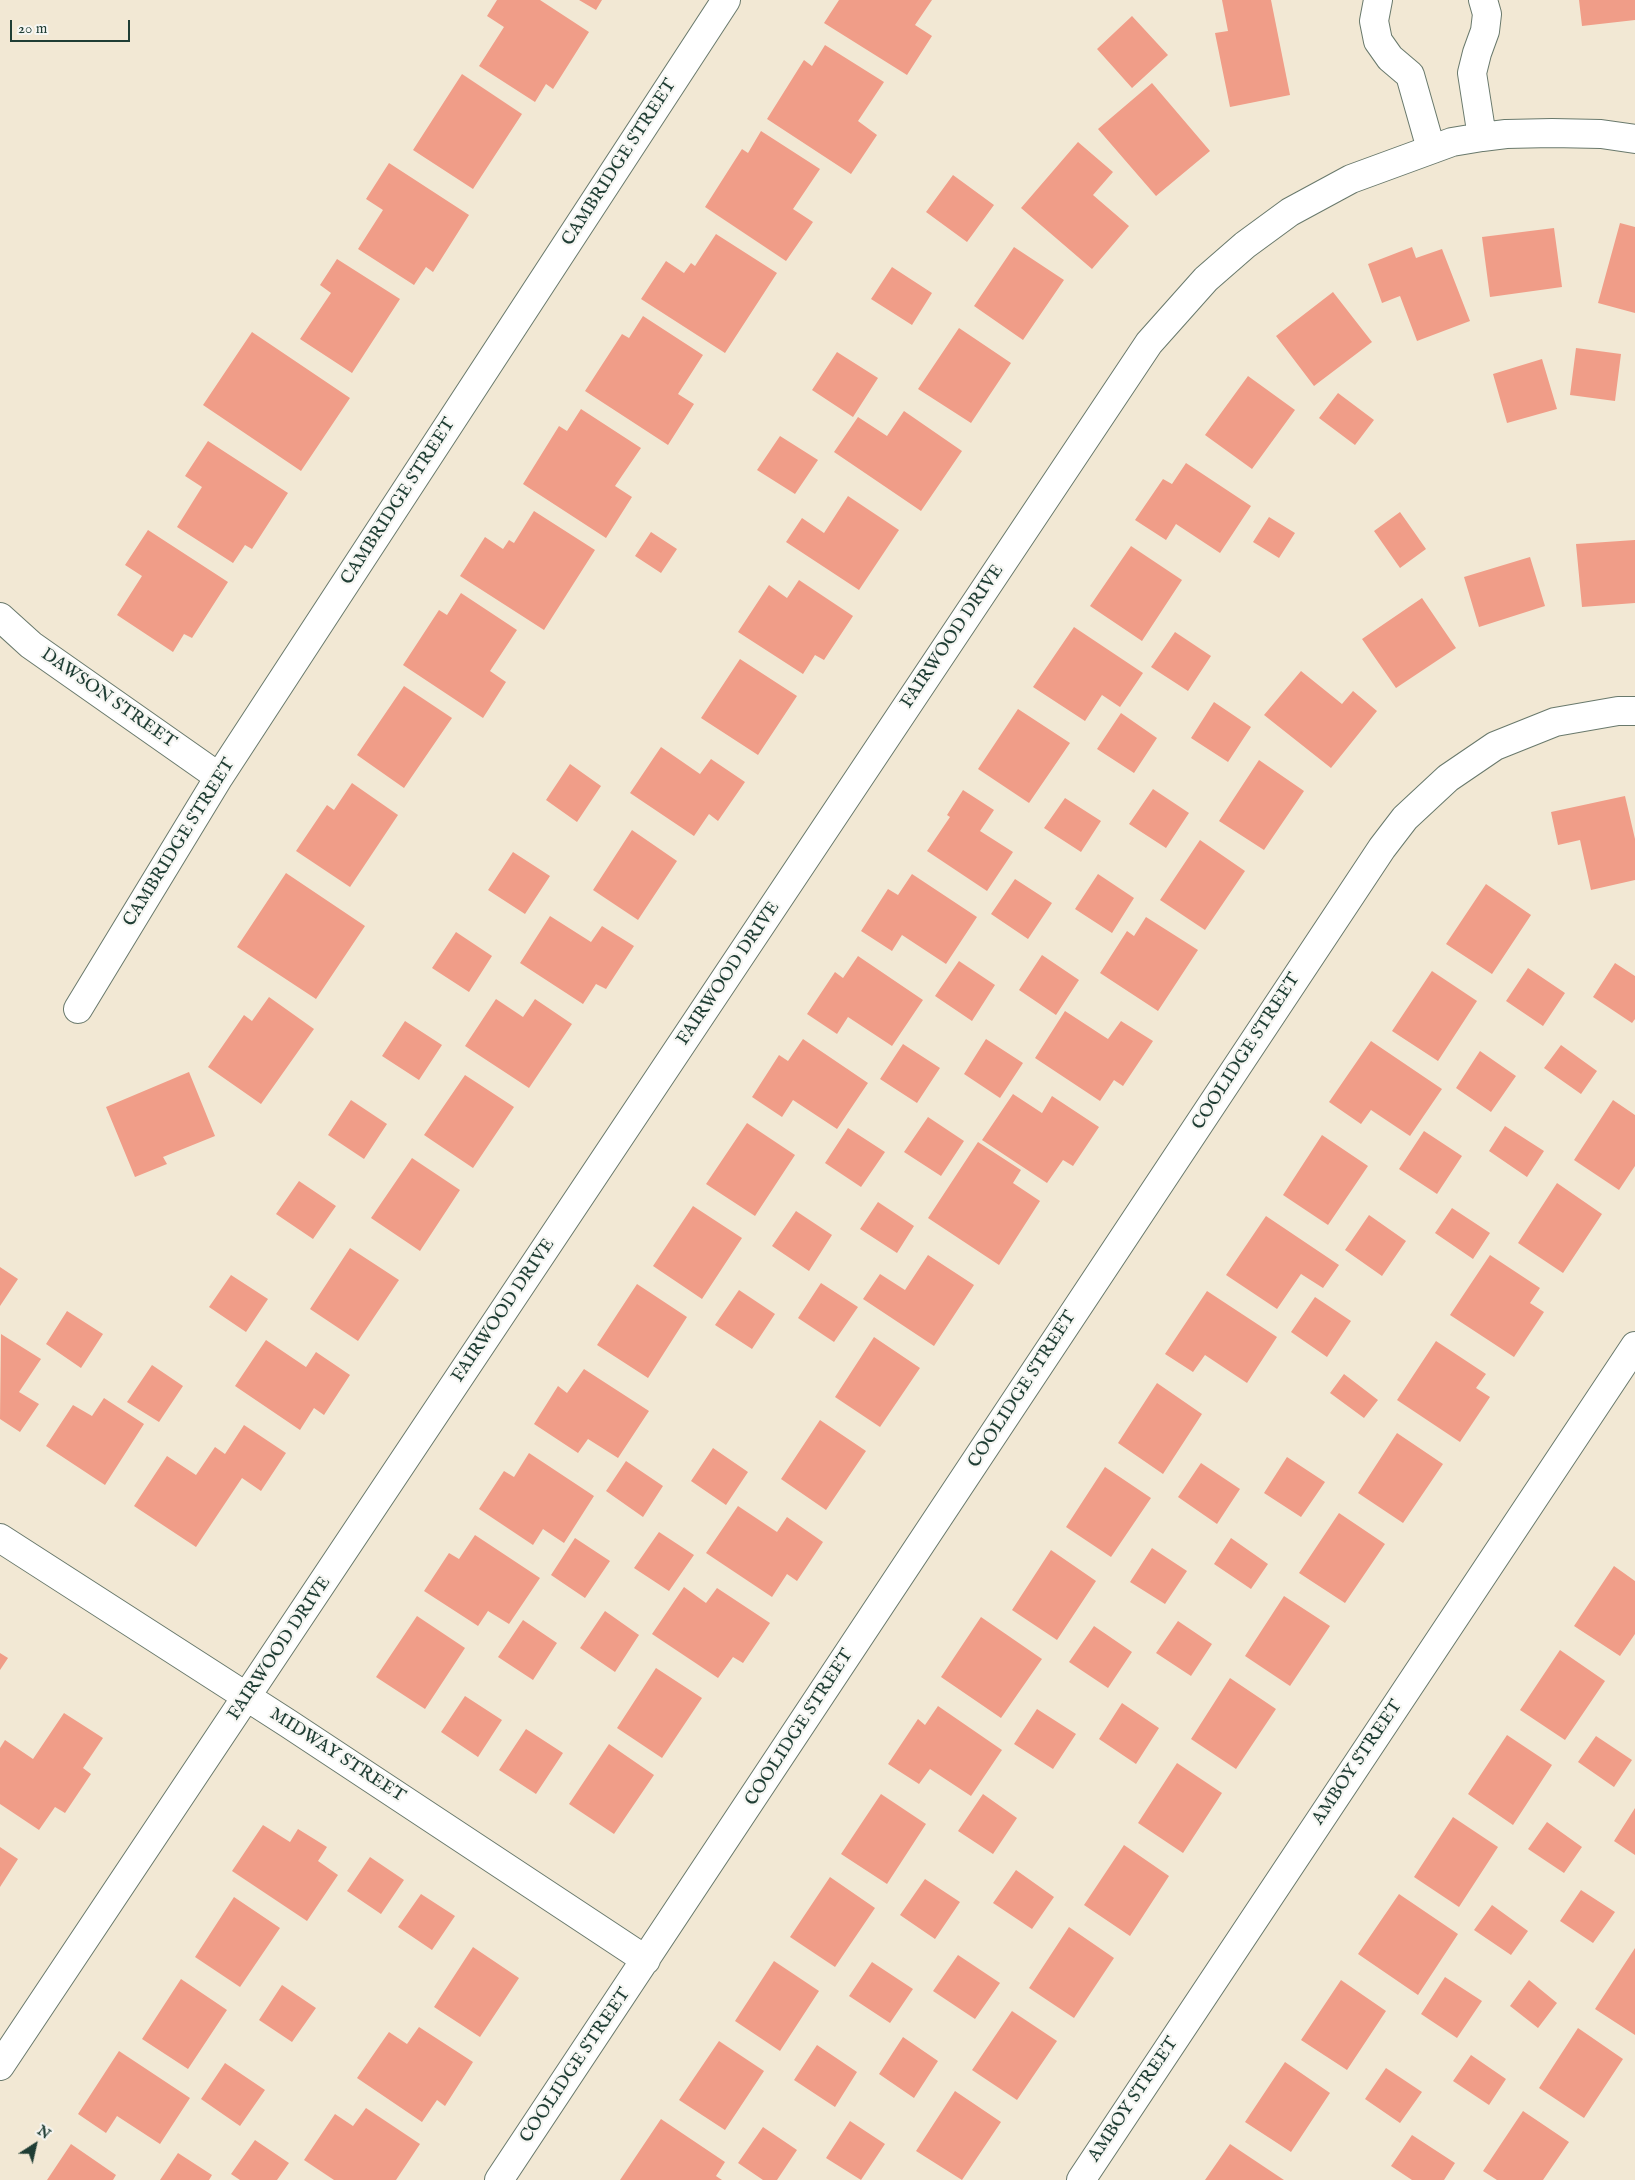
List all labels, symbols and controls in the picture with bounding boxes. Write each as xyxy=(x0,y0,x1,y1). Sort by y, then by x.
scale bar xyxy=(12,10,132,42)
text: 20 m xyxy=(18,19,47,38)
street label: CAMBRIDGE STREET xyxy=(558,76,682,250)
street label: CAMBRIDGE STREET xyxy=(337,415,461,589)
street label: FAIRWOOD DRIVE xyxy=(897,561,1009,713)
street label: DAWSON STREET xyxy=(36,644,180,754)
street label: CAMBRIDGE STREET xyxy=(119,755,241,931)
street label: FAIRWOOD DRIVE xyxy=(673,898,785,1050)
street label: COOLIDGE STREET xyxy=(1188,970,1306,1134)
street label: FAIRWOOD DRIVE xyxy=(448,1235,560,1387)
street label: COOLIDGE STREET xyxy=(964,1308,1082,1472)
street label: FAIRWOOD DRIVE xyxy=(224,1573,336,1725)
street label: COOLIDGE STREET xyxy=(741,1646,859,1810)
street label: AMBOY STREET xyxy=(1308,1697,1408,1829)
street label: MIDWAY STREET xyxy=(265,1704,409,1808)
street label: COOLIDGE STREET xyxy=(516,1984,636,2148)
street label: AMBOY STREET xyxy=(1084,2034,1184,2166)
north arrow xyxy=(10,2120,60,2170)
text: N xyxy=(33,2122,54,2144)

